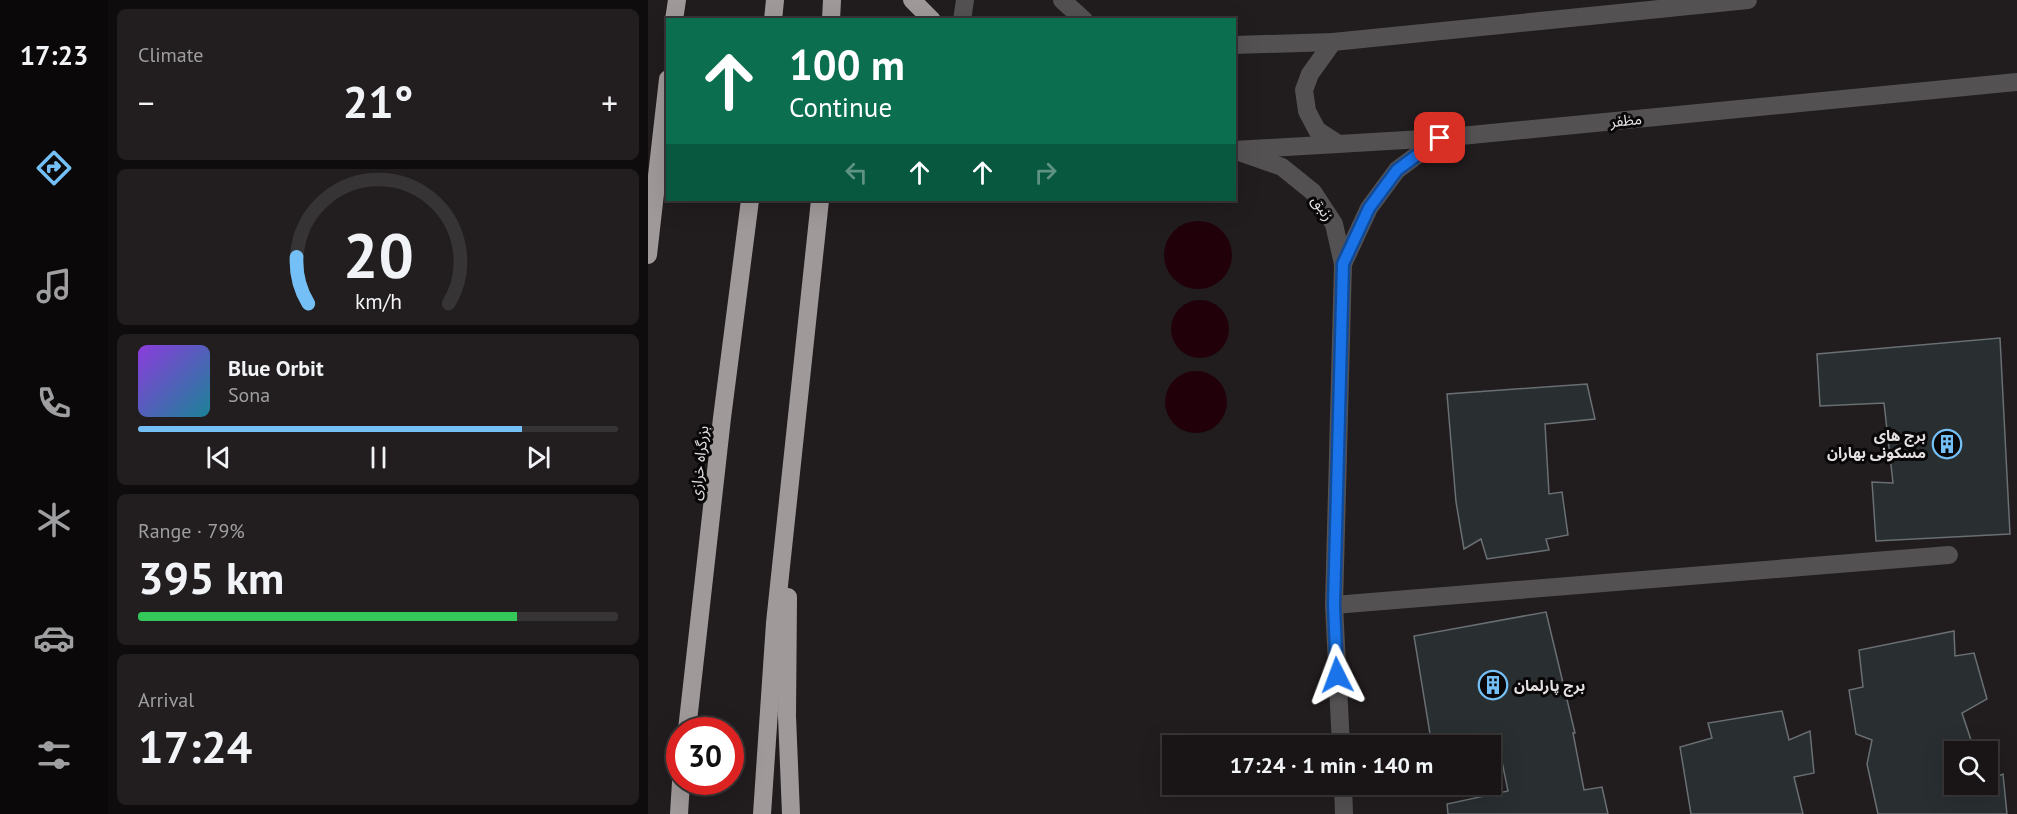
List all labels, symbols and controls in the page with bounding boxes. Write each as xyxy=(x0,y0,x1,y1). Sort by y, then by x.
text: 100 m xyxy=(789,37,905,92)
text: 17:23 xyxy=(20,38,88,72)
text: Climate xyxy=(138,42,204,68)
icon: ahead xyxy=(690,42,768,120)
text: 21° xyxy=(343,72,413,130)
text: − xyxy=(138,81,155,124)
text: + xyxy=(601,81,618,124)
text: Continue xyxy=(789,90,892,124)
street label: مظفر xyxy=(1608,109,1643,131)
pin xyxy=(1414,112,1465,163)
icon: arrive xyxy=(1423,121,1456,154)
icon: directions xyxy=(33,147,75,189)
icon: left xyxy=(840,156,873,189)
icon: ahead xyxy=(903,156,936,189)
icon: ahead xyxy=(966,156,999,189)
icon: right xyxy=(1029,156,1062,189)
street label: زنبق xyxy=(1307,192,1338,225)
text: 20 xyxy=(343,214,413,295)
icon: music xyxy=(33,265,75,307)
text: km/h xyxy=(354,287,401,315)
text: Blue Orbit xyxy=(228,354,324,382)
icon: phone xyxy=(33,382,75,424)
text: Sona xyxy=(228,382,270,408)
street label: بزرگراه خرازی xyxy=(686,425,712,501)
place label: برج های مسکونی بهاران xyxy=(1827,426,1926,462)
building icon: برج های مسکونی بهاران xyxy=(1931,428,1963,460)
icon: previous xyxy=(202,441,235,474)
icon: pause xyxy=(362,441,395,474)
icon: next xyxy=(522,441,555,474)
icon: climate xyxy=(33,499,75,541)
text: Range · 79% xyxy=(138,518,245,544)
text: 395 km xyxy=(138,548,284,606)
icon: car xyxy=(33,617,75,659)
position arrow xyxy=(1305,643,1369,707)
building icon: برج پارلمان xyxy=(1477,669,1509,701)
place label: برج پارلمان xyxy=(1514,676,1585,697)
text: Arrival xyxy=(138,687,194,713)
text: 17:24 xyxy=(138,717,252,775)
speed limit sign: 30 xyxy=(666,717,744,795)
icon: filters xyxy=(33,734,75,776)
map controls xyxy=(1944,741,1998,795)
button: search xyxy=(1944,741,1998,795)
text: 17:24 · 1 min · 140 m xyxy=(1230,751,1433,779)

